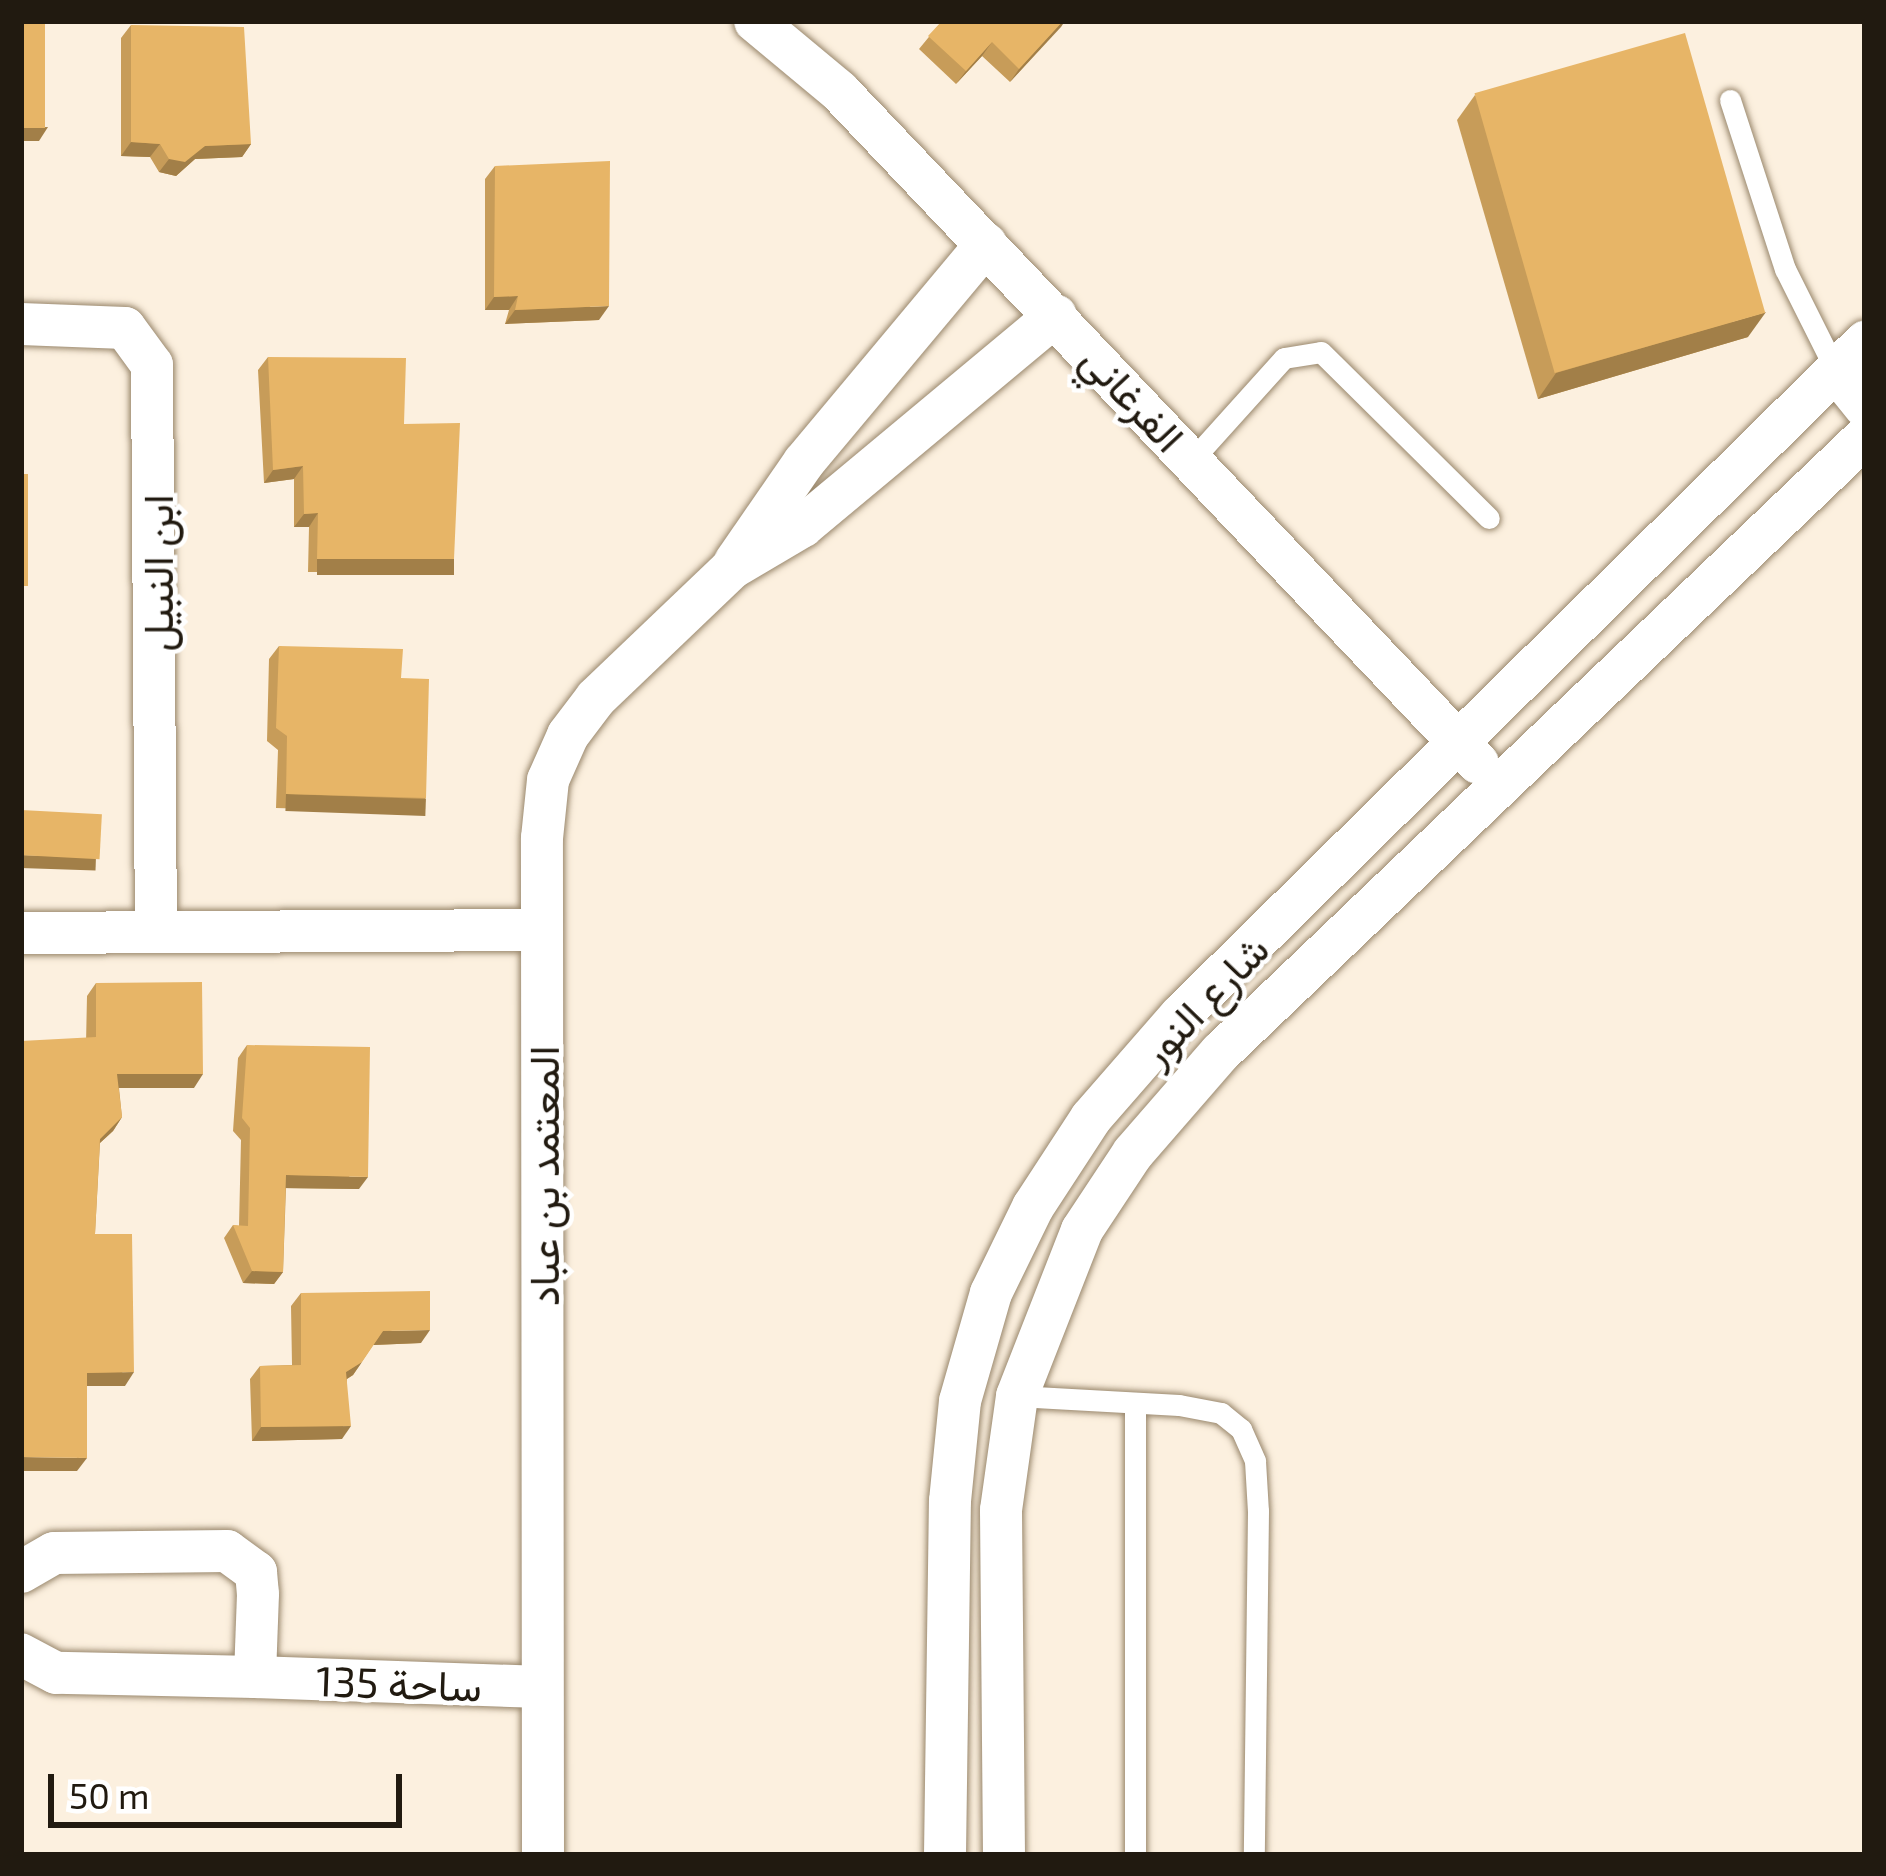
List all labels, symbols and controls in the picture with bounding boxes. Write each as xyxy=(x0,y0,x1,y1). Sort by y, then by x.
street label: الفرغاني xyxy=(1072,333,1196,461)
street label: ابن النبيل xyxy=(131,494,181,652)
street label: شارع النور xyxy=(1128,923,1278,1075)
street label: المعتمد بن عباد xyxy=(517,1046,567,1306)
street label: ساحة 135 xyxy=(315,1654,483,1710)
scale bar xyxy=(54,1750,408,1824)
text: 50 m xyxy=(69,1773,150,1816)

